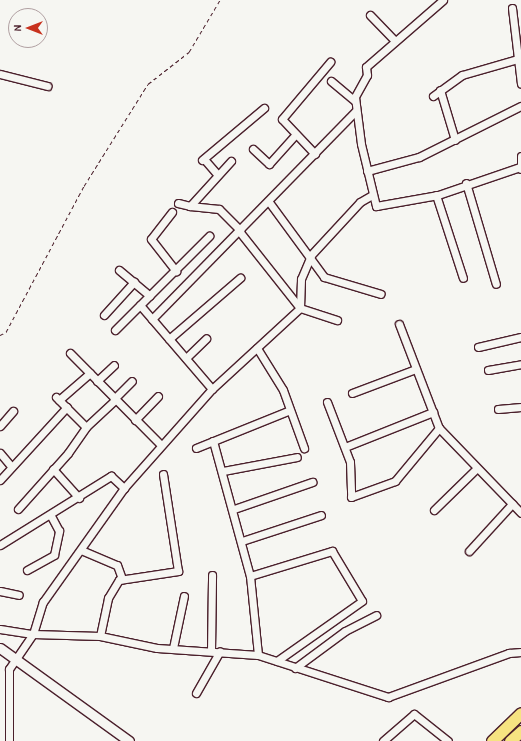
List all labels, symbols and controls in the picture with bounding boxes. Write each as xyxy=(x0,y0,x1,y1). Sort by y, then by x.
north arrow xyxy=(8,8,48,48)
text: N xyxy=(10,25,24,31)

